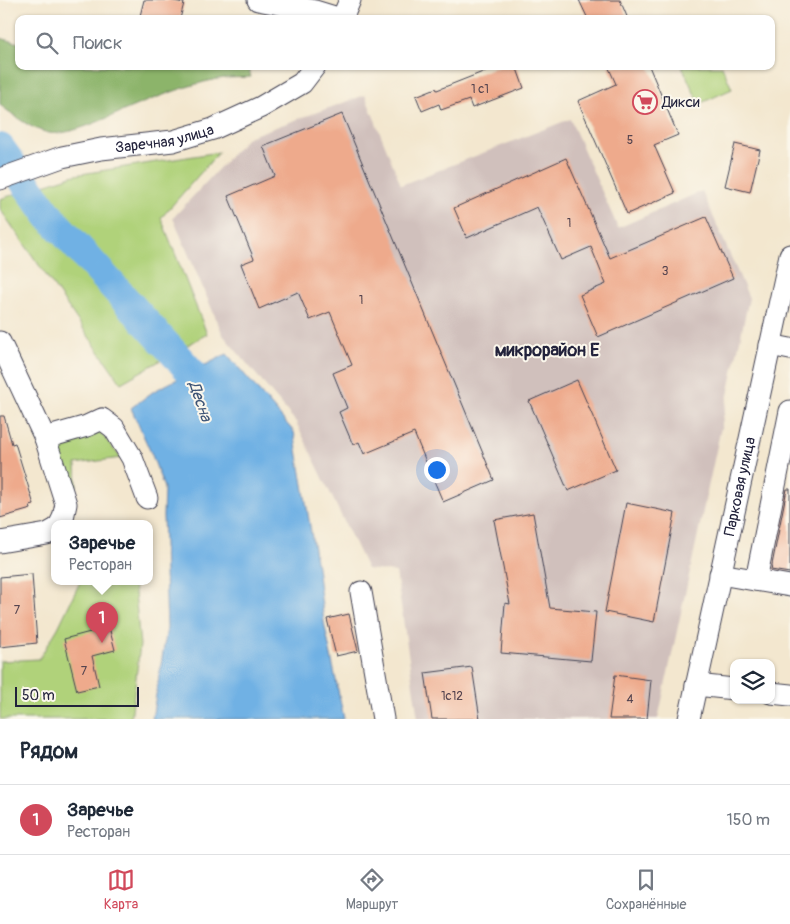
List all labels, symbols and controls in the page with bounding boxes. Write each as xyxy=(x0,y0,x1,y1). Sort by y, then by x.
search box xyxy=(15,15,775,70)
icon: search xyxy=(33,29,61,57)
text: Поиск xyxy=(73,31,123,55)
house number: 1 с1 xyxy=(471,82,489,97)
supermarket icon: Дикси xyxy=(632,89,658,115)
place label: Дикси xyxy=(661,93,700,112)
street label: Заречная улица xyxy=(114,120,216,157)
house number: 5 xyxy=(627,133,633,148)
house number: 1 xyxy=(567,216,571,231)
house number: 3 xyxy=(662,264,669,279)
house number: 1 xyxy=(359,293,363,308)
district label: микрорайон Е xyxy=(495,339,600,362)
water label: Десна xyxy=(184,378,217,425)
street label: Парковая улица xyxy=(720,435,760,538)
your location xyxy=(424,457,450,483)
popup xyxy=(51,520,153,585)
text: Заречье xyxy=(69,531,135,555)
text: Ресторан xyxy=(69,555,132,575)
pin: 1 xyxy=(86,602,118,643)
house number: 7 xyxy=(14,603,21,618)
map controls xyxy=(730,659,775,704)
button: layers xyxy=(730,659,775,704)
house number: 7 xyxy=(81,664,88,679)
scale bar xyxy=(15,684,139,707)
text: 50 m xyxy=(22,687,55,704)
house number: 1с12 xyxy=(441,689,463,704)
house number: 4 xyxy=(627,692,634,707)
text: Рядом xyxy=(20,738,78,765)
text: Заречье xyxy=(67,798,133,822)
text: 1 xyxy=(33,810,39,830)
text: 150 m xyxy=(726,810,770,830)
text: Ресторан xyxy=(67,822,130,842)
tab: Карта xyxy=(104,866,138,913)
tab: Маршрут xyxy=(346,866,398,913)
tab: Сохранённые xyxy=(606,866,686,913)

